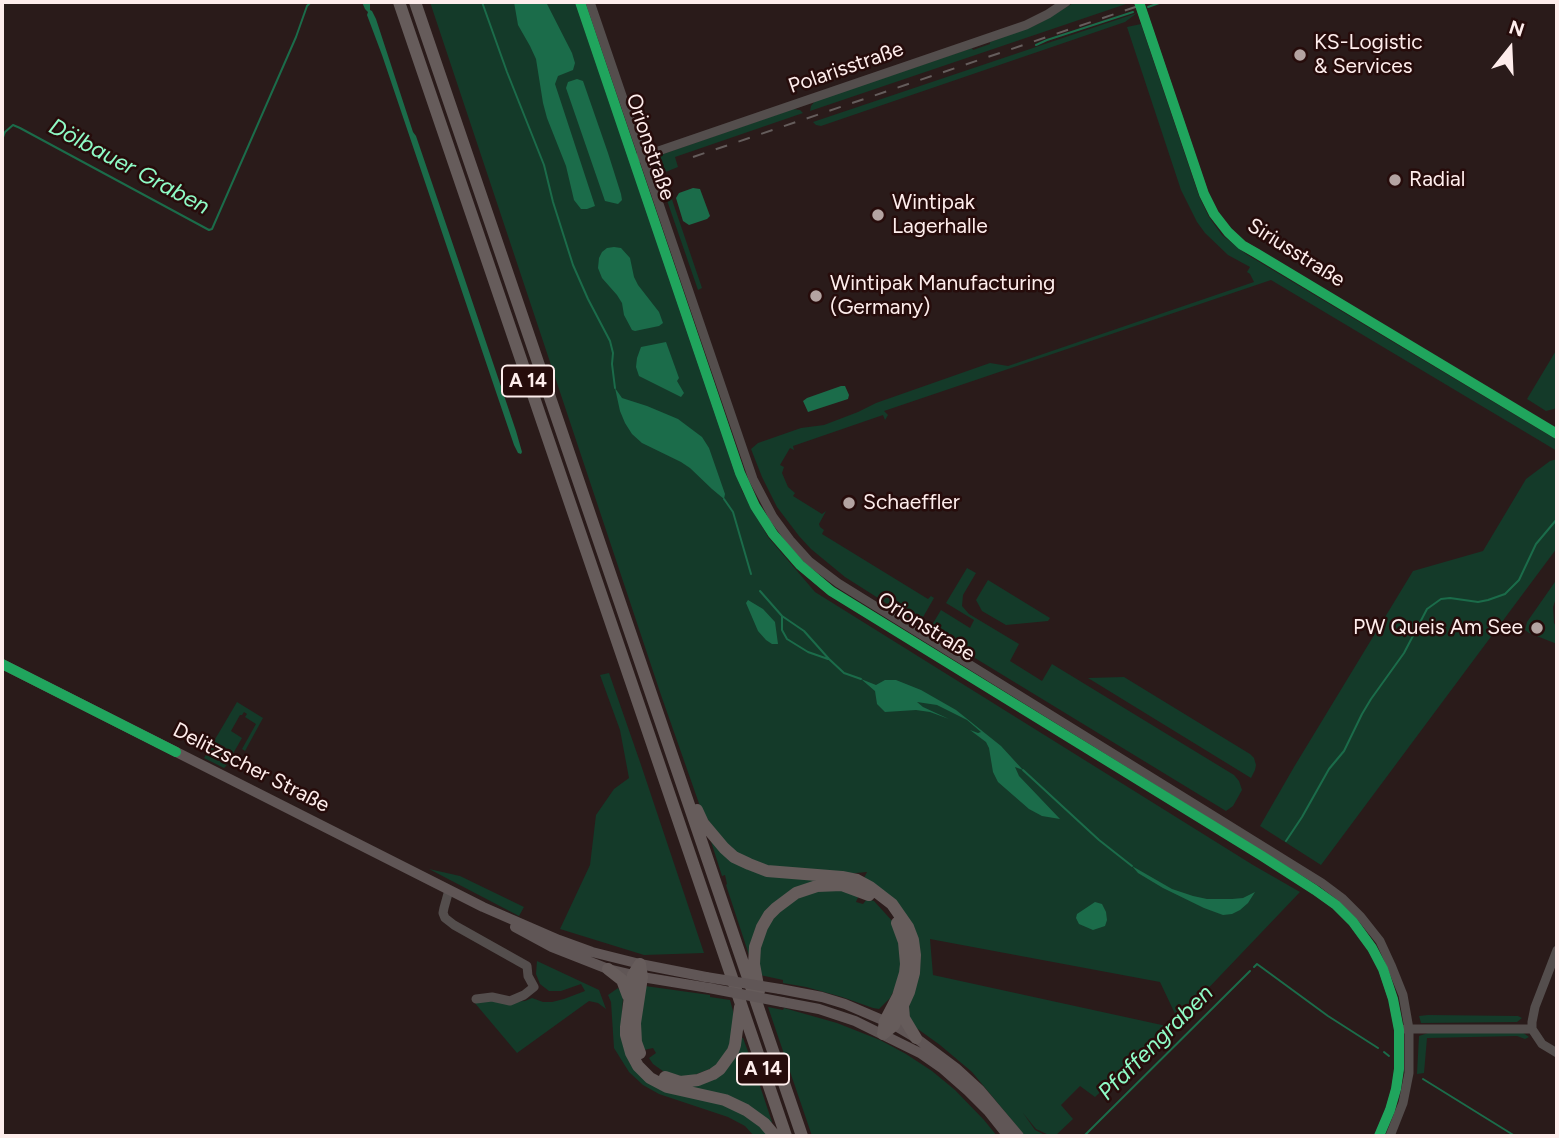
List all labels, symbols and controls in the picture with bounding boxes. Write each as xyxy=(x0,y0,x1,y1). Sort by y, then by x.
north arrow xyxy=(1475,14,1545,84)
text: N xyxy=(1506,15,1527,42)
place label: KS-Logistic & Services xyxy=(1314,30,1423,80)
street label: Polarisstraße xyxy=(785,37,907,99)
marker: KS-Logistic & Services xyxy=(1292,47,1308,63)
street label: Orionstraße xyxy=(620,90,680,204)
water label: Dölbauer Graben xyxy=(44,113,214,221)
place label: Radial xyxy=(1409,167,1465,193)
marker: Radial xyxy=(1387,172,1403,188)
place label: Wintipak Lagerhalle xyxy=(892,190,988,240)
marker: Wintipak Lagerhalle xyxy=(870,207,886,223)
street label: Siriusstraße xyxy=(1243,213,1349,293)
place label: Wintipak Manufacturing (Germany) xyxy=(830,271,1055,321)
marker: Wintipak Manufacturing (Germany) xyxy=(808,288,824,304)
road number: A 14 xyxy=(502,366,554,396)
place label: Schaeffler xyxy=(863,490,960,516)
marker: Schaeffler xyxy=(841,495,857,511)
street label: Orionstraße xyxy=(872,587,980,667)
place label: PW Queis Am See xyxy=(1353,615,1523,641)
marker: PW Queis Am See xyxy=(1529,620,1545,636)
street label: Delitzscher Straße xyxy=(169,718,333,818)
water label: Pfaffengraben xyxy=(1093,980,1219,1106)
road number: A 14 xyxy=(737,1054,789,1084)

